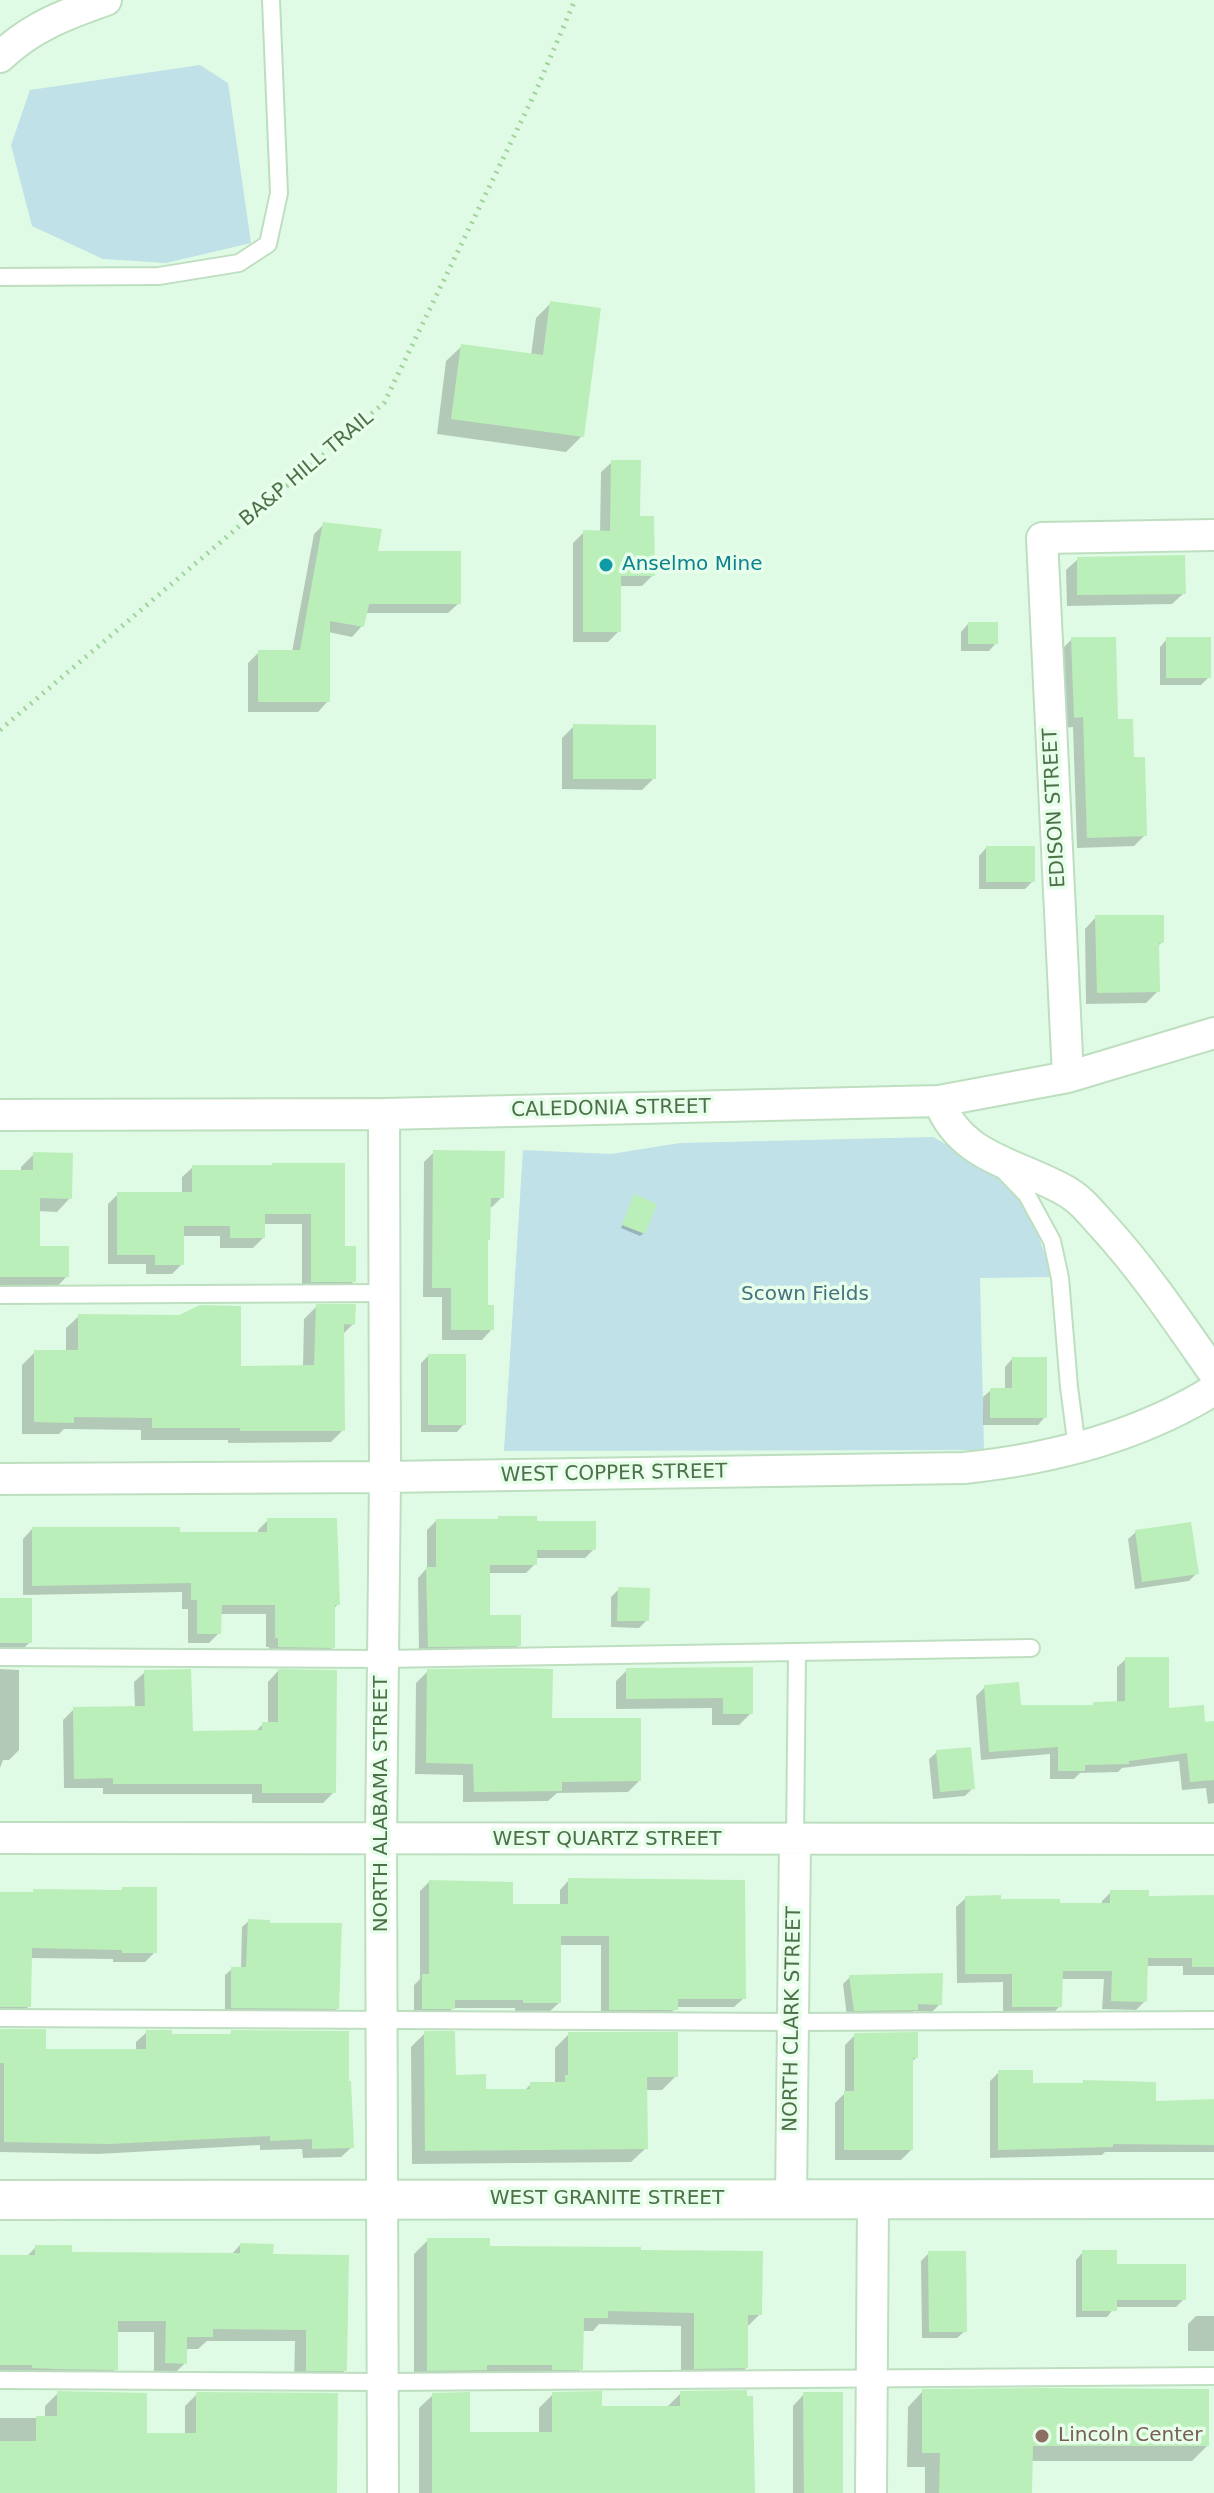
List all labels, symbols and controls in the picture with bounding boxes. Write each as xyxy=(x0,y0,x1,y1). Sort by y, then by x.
street label: BA&P HILL TRAIL xyxy=(235,406,379,532)
place label: Anselmo Mine xyxy=(622,553,763,577)
marker: Anselmo Mine xyxy=(597,556,615,574)
street label: EDISON STREET xyxy=(1039,727,1071,889)
street label: CALEDONIA STREET xyxy=(511,1095,711,1123)
park label: Scown Fields xyxy=(741,1283,869,1307)
street label: WEST COPPER STREET xyxy=(500,1460,728,1488)
street label: NORTH ALABAMA STREET xyxy=(370,1676,394,1932)
street label: WEST QUARTZ STREET xyxy=(493,1828,721,1852)
street label: NORTH CLARK STREET xyxy=(779,1906,807,2132)
street label: WEST GRANITE STREET xyxy=(490,2187,724,2211)
place label: Lincoln Center xyxy=(1058,2424,1203,2448)
marker: Lincoln Center xyxy=(1033,2427,1051,2445)

